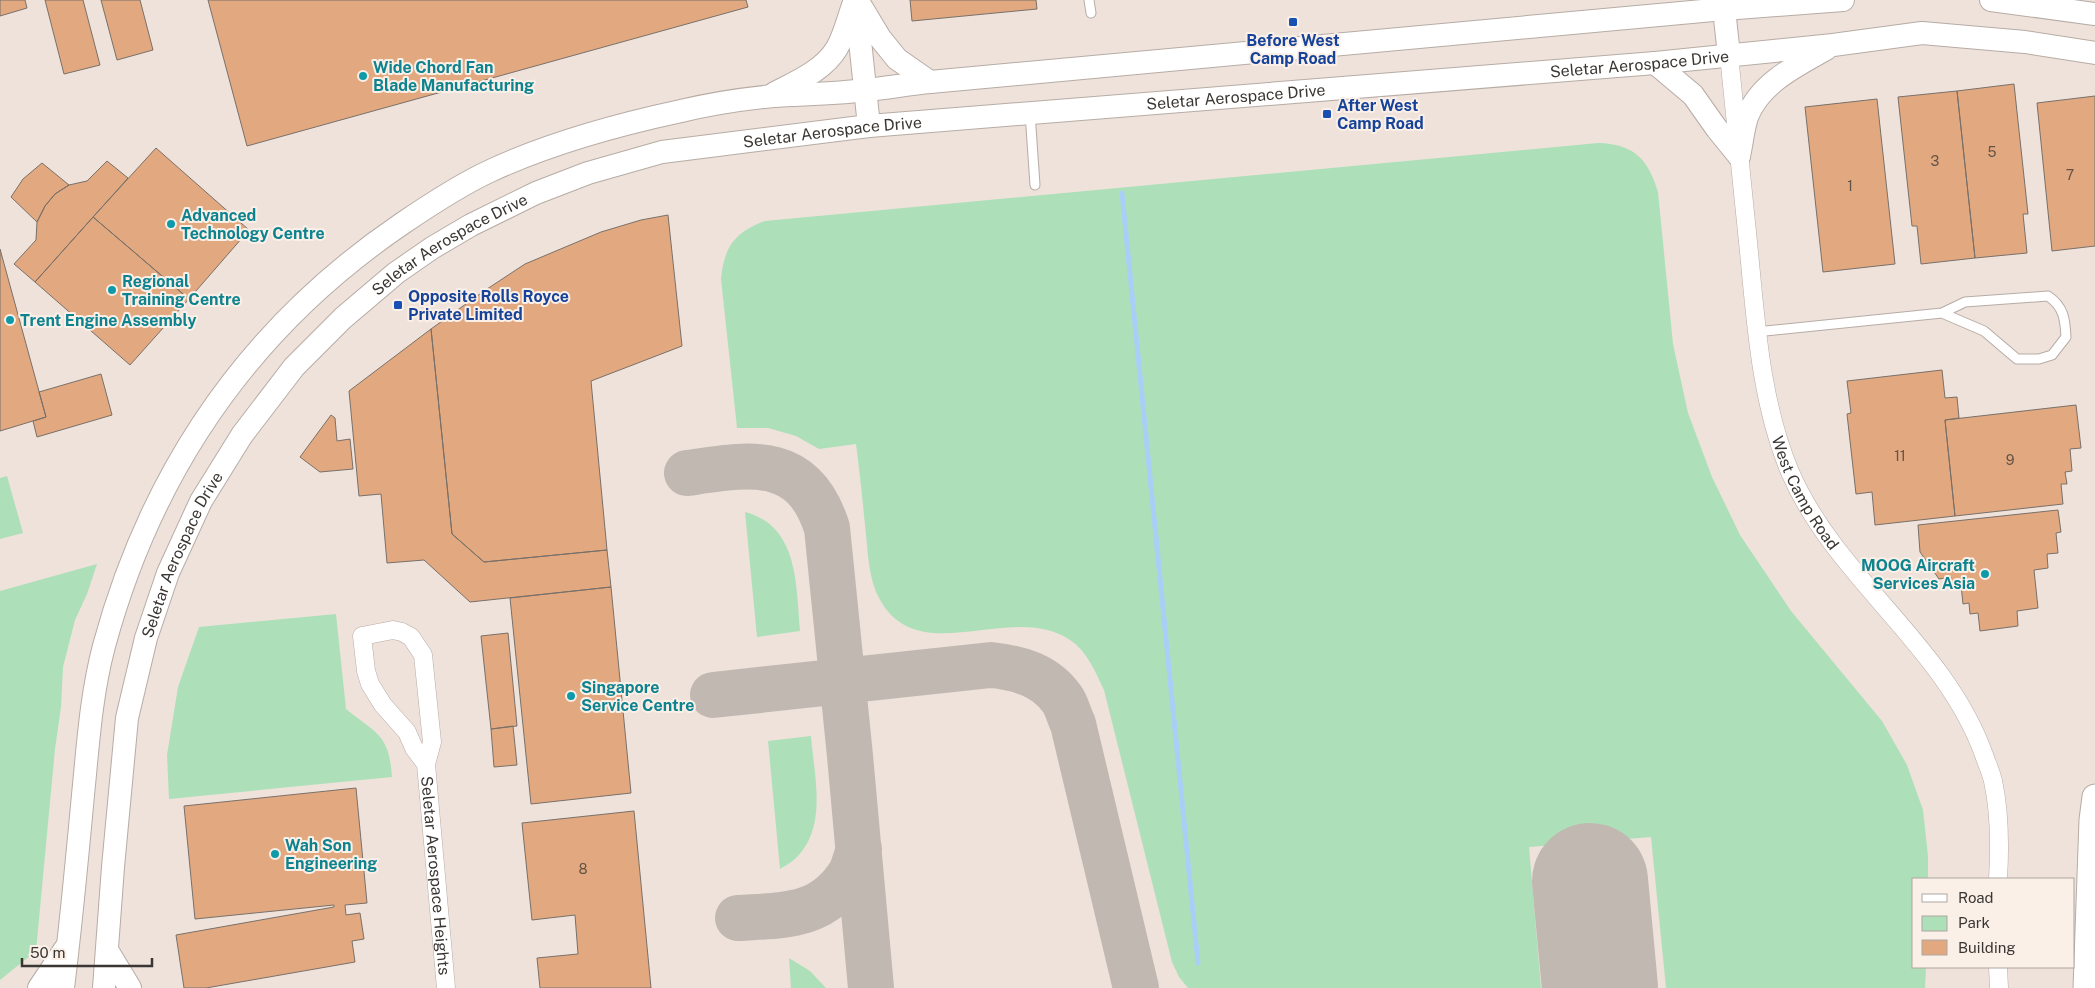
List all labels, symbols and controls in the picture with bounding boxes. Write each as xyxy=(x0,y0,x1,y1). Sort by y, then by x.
marker: Before West Camp Road xyxy=(1287,16,1299,28)
place label: Before West Camp Road xyxy=(1246,31,1340,68)
street label: Seletar Aerospace Drive xyxy=(1549,46,1730,81)
place label: Wide Chord Fan Blade Manufacturing xyxy=(373,58,534,95)
marker: Wide Chord Fan Blade Manufacturing xyxy=(357,70,369,82)
street label: Seletar Aerospace Drive xyxy=(1145,80,1326,113)
place label: After West Camp Road xyxy=(1337,96,1424,133)
marker: After West Camp Road xyxy=(1321,108,1333,120)
street label: Seletar Aerospace Drive xyxy=(742,112,922,151)
house number: 5 xyxy=(1988,144,1997,160)
house number: 3 xyxy=(1931,153,1940,169)
house number: 7 xyxy=(2066,167,2074,183)
house number: 1 xyxy=(1847,178,1853,194)
street label: Seletar Aerospace Drive xyxy=(368,189,530,299)
place label: Advanced Technology Centre xyxy=(181,206,325,243)
marker: Advanced Technology Centre xyxy=(165,218,177,230)
place label: Regional Training Centre xyxy=(122,272,241,309)
marker: Regional Training Centre xyxy=(106,284,118,296)
place label: Opposite Rolls Royce Private Limited xyxy=(408,287,569,324)
marker: Opposite Rolls Royce Private Limited xyxy=(392,299,404,311)
place label: Trent Engine Assembly xyxy=(20,311,196,330)
marker: Trent Engine Assembly xyxy=(4,314,16,326)
street label: West Camp Road xyxy=(1768,433,1843,553)
house number: 11 xyxy=(1894,448,1906,464)
house number: 9 xyxy=(2006,452,2015,468)
street label: Seletar Aerospace Drive xyxy=(137,468,226,640)
place label: MOOG Aircraft Services Asia xyxy=(1861,556,1975,593)
marker: MOOG Aircraft Services Asia xyxy=(1979,568,1991,580)
place label: Singapore Service Centre xyxy=(581,678,695,715)
marker: Singapore Service Centre xyxy=(565,690,577,702)
street label: Seletar Aerospace Heights xyxy=(418,775,454,976)
place label: Wah Son Engineering xyxy=(285,836,377,873)
marker: Wah Son Engineering xyxy=(269,848,281,860)
house number: 8 xyxy=(578,861,588,877)
legend xyxy=(1912,878,2075,968)
text: Road xyxy=(1958,889,1994,906)
text: Park xyxy=(1958,914,1990,931)
scale bar xyxy=(22,936,152,968)
text: Building xyxy=(1958,939,2016,956)
text: 50 m xyxy=(30,944,65,961)

